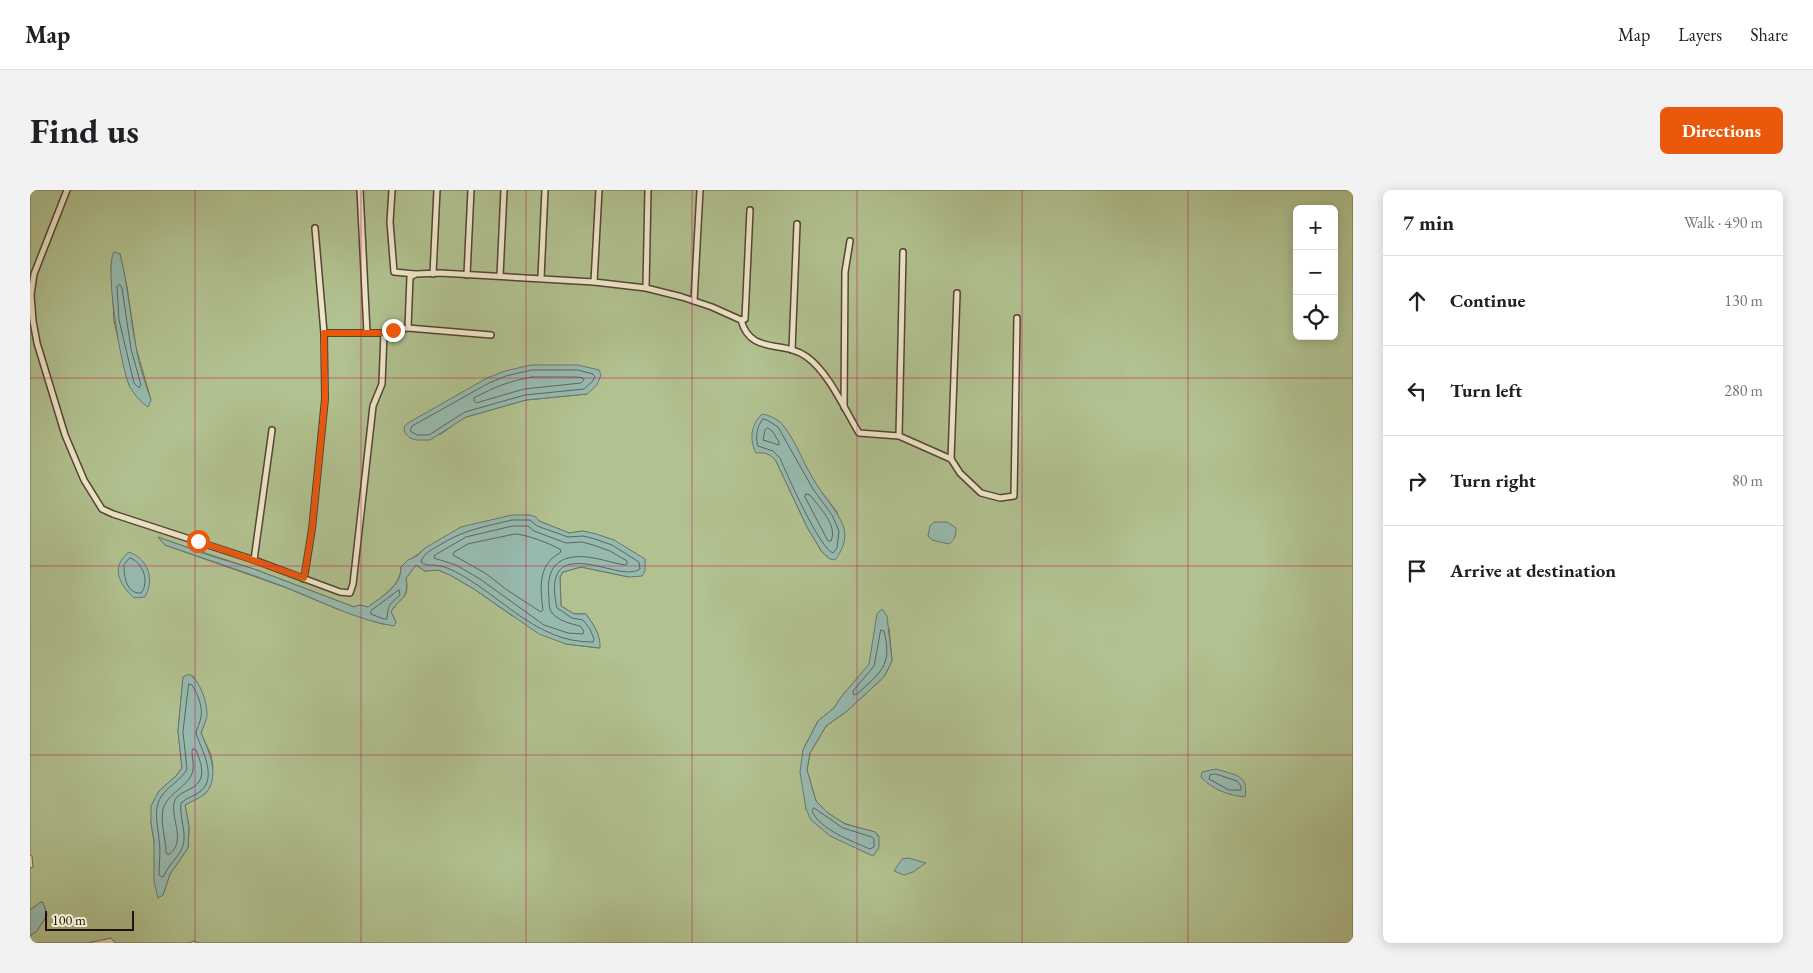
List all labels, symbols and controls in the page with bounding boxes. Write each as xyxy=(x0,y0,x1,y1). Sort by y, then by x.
text: Map xyxy=(25,19,70,50)
text: Map xyxy=(1618,23,1650,46)
text: Layers xyxy=(1678,23,1722,46)
text: Share xyxy=(1750,23,1788,46)
button: Directions xyxy=(1660,107,1783,154)
text: Find us xyxy=(30,108,139,153)
map controls xyxy=(1293,205,1338,340)
button: + xyxy=(1293,205,1338,250)
text: 7 min xyxy=(1403,209,1454,236)
text: Walk · 490 m xyxy=(1684,212,1763,233)
button: − xyxy=(1293,250,1338,295)
icon: ahead xyxy=(1403,287,1431,315)
text: Continue xyxy=(1450,288,1525,313)
text: 130 m xyxy=(1724,290,1763,311)
button: locate xyxy=(1293,295,1338,340)
route end xyxy=(382,319,405,342)
icon: left xyxy=(1403,377,1431,405)
text: Turn left xyxy=(1450,378,1522,403)
text: 280 m xyxy=(1724,380,1763,401)
icon: right xyxy=(1403,467,1431,495)
text: Turn right xyxy=(1450,468,1536,493)
text: 80 m xyxy=(1732,470,1763,491)
route start xyxy=(187,530,210,553)
icon: arrive xyxy=(1403,557,1431,585)
text: Arrive at destination xyxy=(1450,558,1616,583)
scale bar xyxy=(45,908,134,931)
text: 100 m xyxy=(52,911,86,929)

